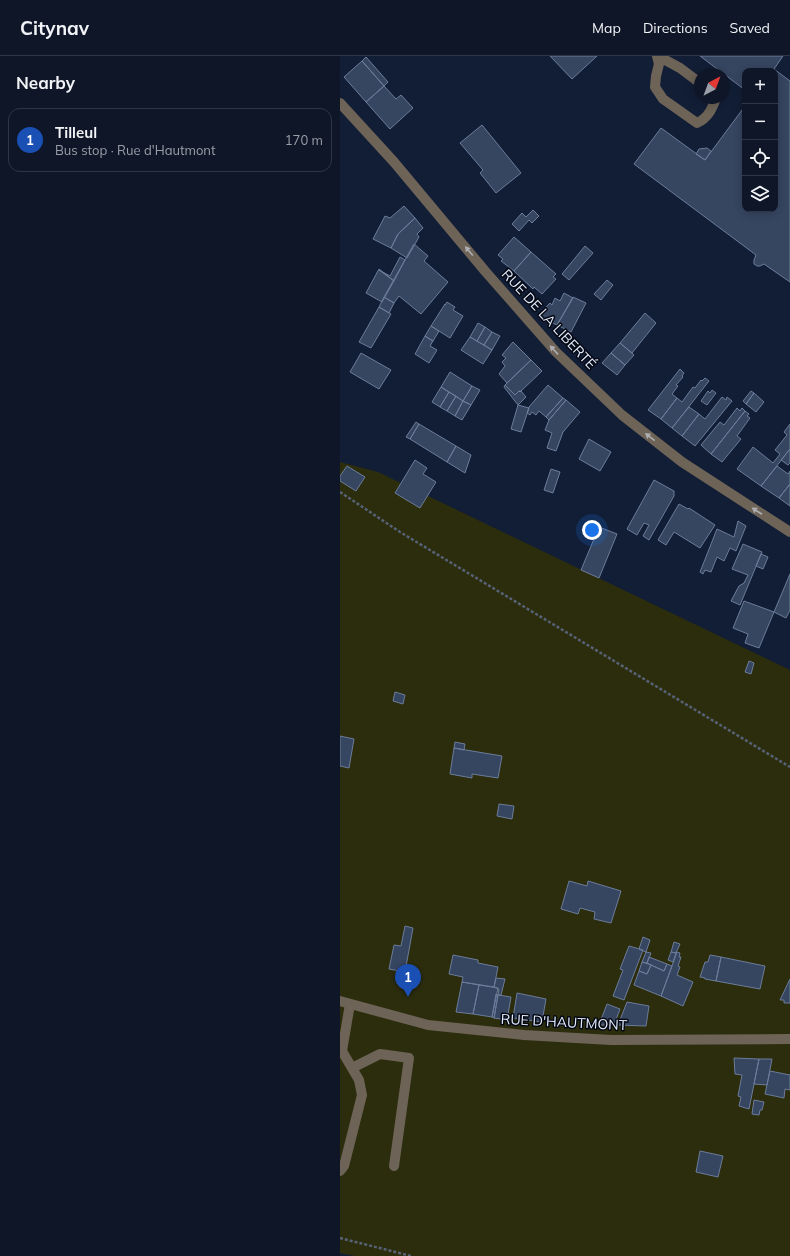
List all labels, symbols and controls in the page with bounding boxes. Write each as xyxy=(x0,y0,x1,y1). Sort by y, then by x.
text: Citynav xyxy=(20,16,89,40)
text: Map xyxy=(592,19,621,37)
text: Directions xyxy=(643,19,708,37)
text: Saved xyxy=(730,19,770,37)
north arrow xyxy=(694,68,730,104)
map controls xyxy=(742,68,778,212)
button: + xyxy=(742,68,778,104)
text: Nearby xyxy=(16,72,75,93)
button: − xyxy=(742,104,778,140)
text: Tilleul xyxy=(55,123,97,142)
text: 1 xyxy=(26,132,34,148)
text: 170 m xyxy=(285,132,323,148)
button: locate xyxy=(742,140,778,176)
text: Bus stop · Rue d'Hautmont xyxy=(55,142,216,158)
button: layers xyxy=(742,176,778,212)
one-way arrow xyxy=(465,246,474,257)
street label: RUE DE LA LIBERTÉ xyxy=(498,265,600,373)
one-way arrow xyxy=(549,345,559,355)
one-way arrow xyxy=(645,433,656,442)
one-way arrow xyxy=(751,507,763,514)
your location xyxy=(582,520,602,540)
pin: 1 xyxy=(395,964,421,997)
street label: RUE D'HAUTMONT xyxy=(500,1010,628,1034)

